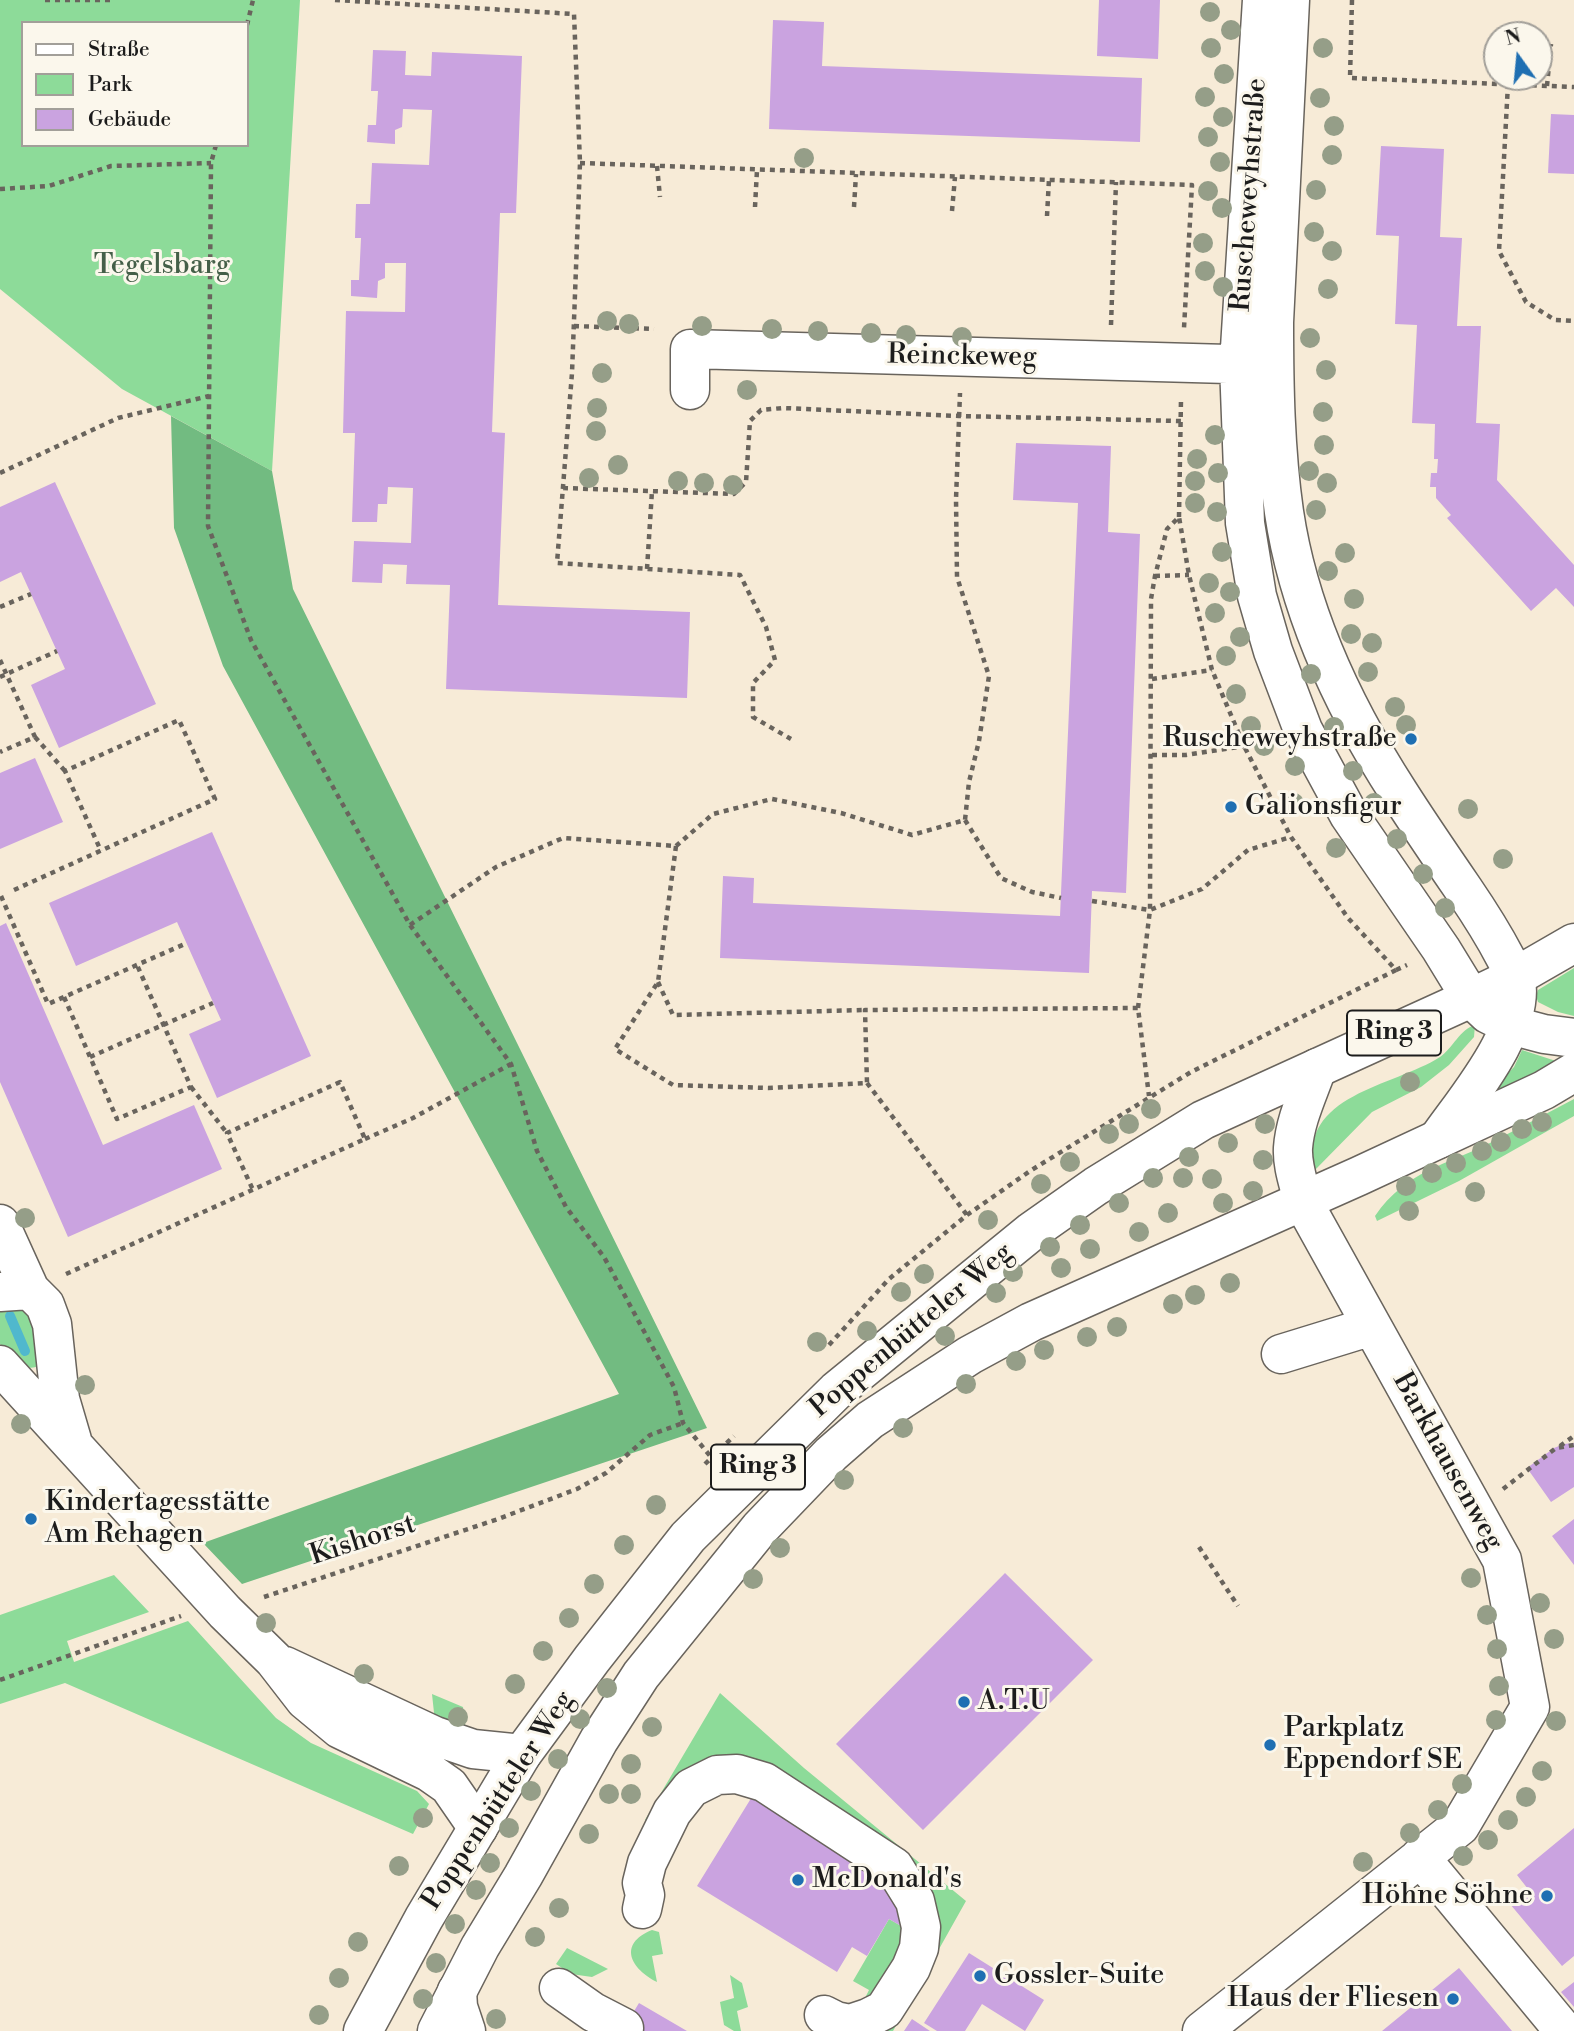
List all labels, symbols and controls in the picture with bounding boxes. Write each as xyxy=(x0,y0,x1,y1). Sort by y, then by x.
legend xyxy=(21,21,248,147)
north arrow xyxy=(1483,21,1553,91)
text: N xyxy=(1503,24,1523,51)
text: Straße xyxy=(88,37,150,63)
text: Park xyxy=(88,72,132,98)
street label: Ruscheweyhstraße xyxy=(1225,77,1275,313)
text: Gebäude xyxy=(88,107,171,133)
park label: Tegelsbarg xyxy=(94,249,230,283)
street label: Reinckeweg xyxy=(887,339,1037,375)
place label: Ruscheweyhstraße xyxy=(1163,722,1397,756)
marker: Ruscheweyhstraße xyxy=(1403,731,1419,747)
place label: Galionsfigur xyxy=(1245,790,1402,824)
marker: Galionsfigur xyxy=(1223,799,1239,815)
road number: Ring 3 xyxy=(1347,1010,1441,1056)
street label: Poppenbütteler Weg xyxy=(804,1236,1020,1426)
street label: Barkhausenweg xyxy=(1384,1367,1510,1557)
road number: Ring 3 xyxy=(711,1444,805,1490)
place label: Kindertagesstätte Am Rehagen xyxy=(45,1486,270,1552)
street label: Kishorst xyxy=(306,1508,420,1574)
marker: Kindertagesstätte Am Rehagen xyxy=(23,1511,39,1527)
street label: Poppenbütteler Weg xyxy=(416,1685,582,1917)
place label: A.T.U xyxy=(978,1685,1050,1719)
marker: A.T.U xyxy=(956,1694,972,1710)
place label: Parkplatz Eppendorf SE xyxy=(1284,1712,1462,1778)
marker: Parkplatz Eppendorf SE xyxy=(1262,1737,1278,1753)
place label: McDonald's xyxy=(812,1863,962,1897)
marker: McDonald's xyxy=(790,1872,806,1888)
place label: Höhne Söhne xyxy=(1362,1879,1533,1913)
marker: Höhne Söhne xyxy=(1539,1888,1555,1904)
place label: Gossler-Suite xyxy=(994,1959,1164,1993)
marker: Gossler-Suite xyxy=(972,1968,988,1984)
place label: Haus der Fliesen xyxy=(1227,1982,1439,2016)
marker: Haus der Fliesen xyxy=(1445,1991,1461,2007)

